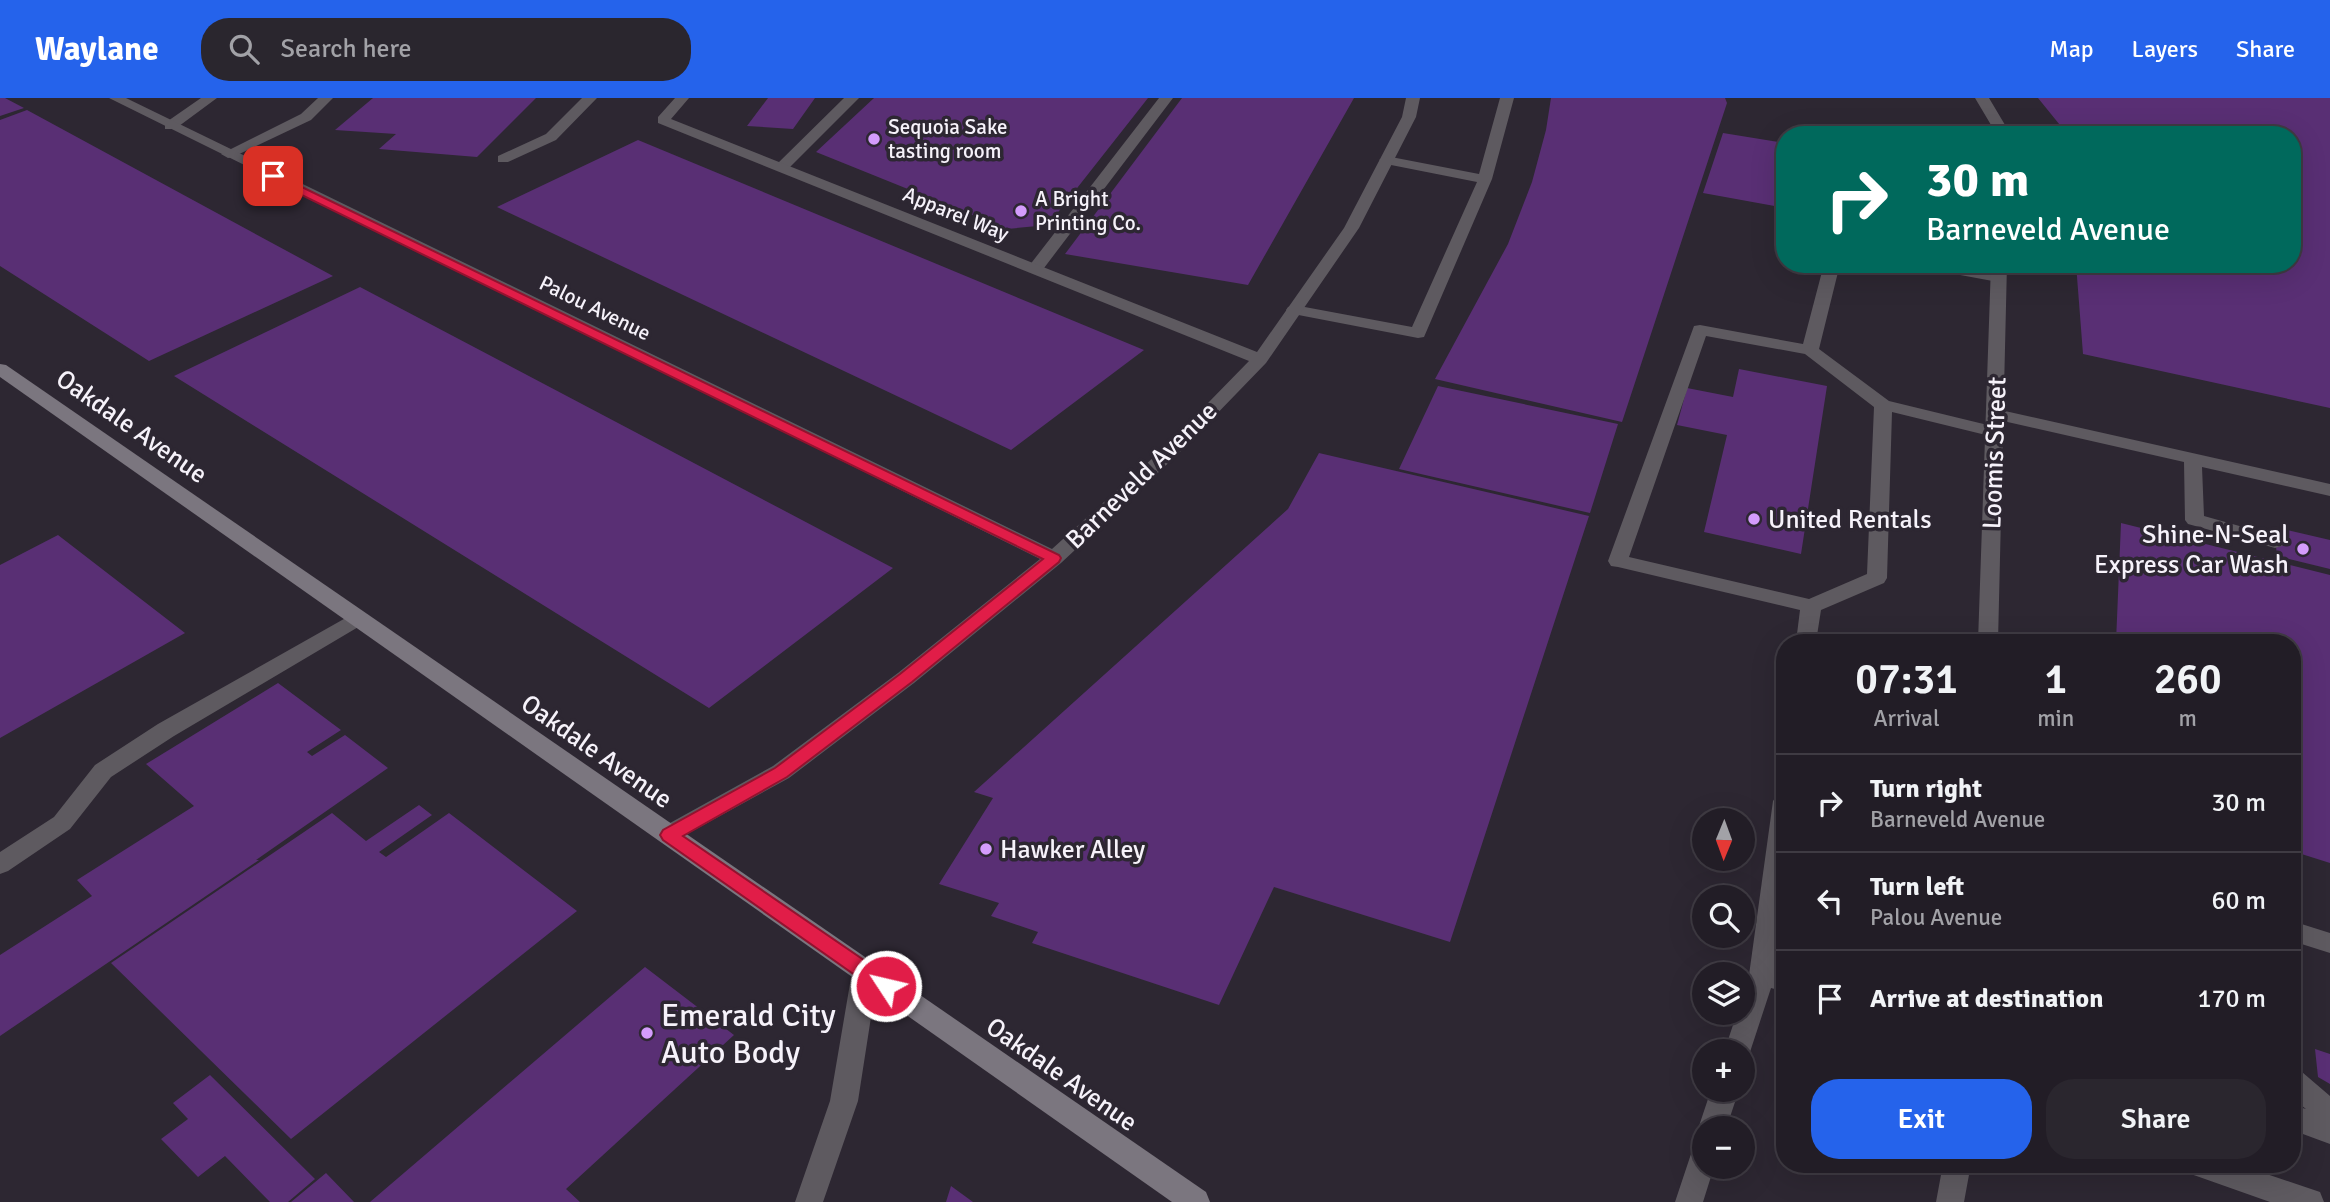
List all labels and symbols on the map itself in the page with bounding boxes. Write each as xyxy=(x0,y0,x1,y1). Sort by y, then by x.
place label: Sequoia Sake tasting room xyxy=(888,114,1008,164)
marker: Sequoia Sake tasting room xyxy=(866,131,882,147)
pin xyxy=(243,146,303,206)
street label: Apparel Way xyxy=(899,181,1013,247)
place label: A Bright Printing Co. xyxy=(1035,186,1141,236)
marker: A Bright Printing Co. xyxy=(1013,203,1029,219)
street label: Palou Avenue xyxy=(535,270,655,346)
street label: Oakdale Avenue xyxy=(50,363,213,491)
street label: Loomis Street xyxy=(1976,376,2014,530)
street label: Barneveld Avenue xyxy=(1059,395,1224,556)
place label: United Rentals xyxy=(1768,504,1932,536)
marker: United Rentals xyxy=(1746,511,1762,527)
place label: Shine-N-Seal Express Car Wash xyxy=(2094,519,2289,581)
marker: Shine-N-Seal Express Car Wash xyxy=(2295,541,2311,557)
street label: Oakdale Avenue xyxy=(515,688,678,816)
north arrow xyxy=(1692,808,1755,872)
place label: Hawker Alley xyxy=(1000,834,1145,866)
marker: Hawker Alley xyxy=(978,841,994,857)
position arrow xyxy=(849,949,923,1023)
place label: Emerald City Auto Body xyxy=(661,996,836,1072)
street label: Oakdale Avenue xyxy=(980,1011,1143,1139)
marker: Emerald City Auto Body xyxy=(639,1025,655,1041)

